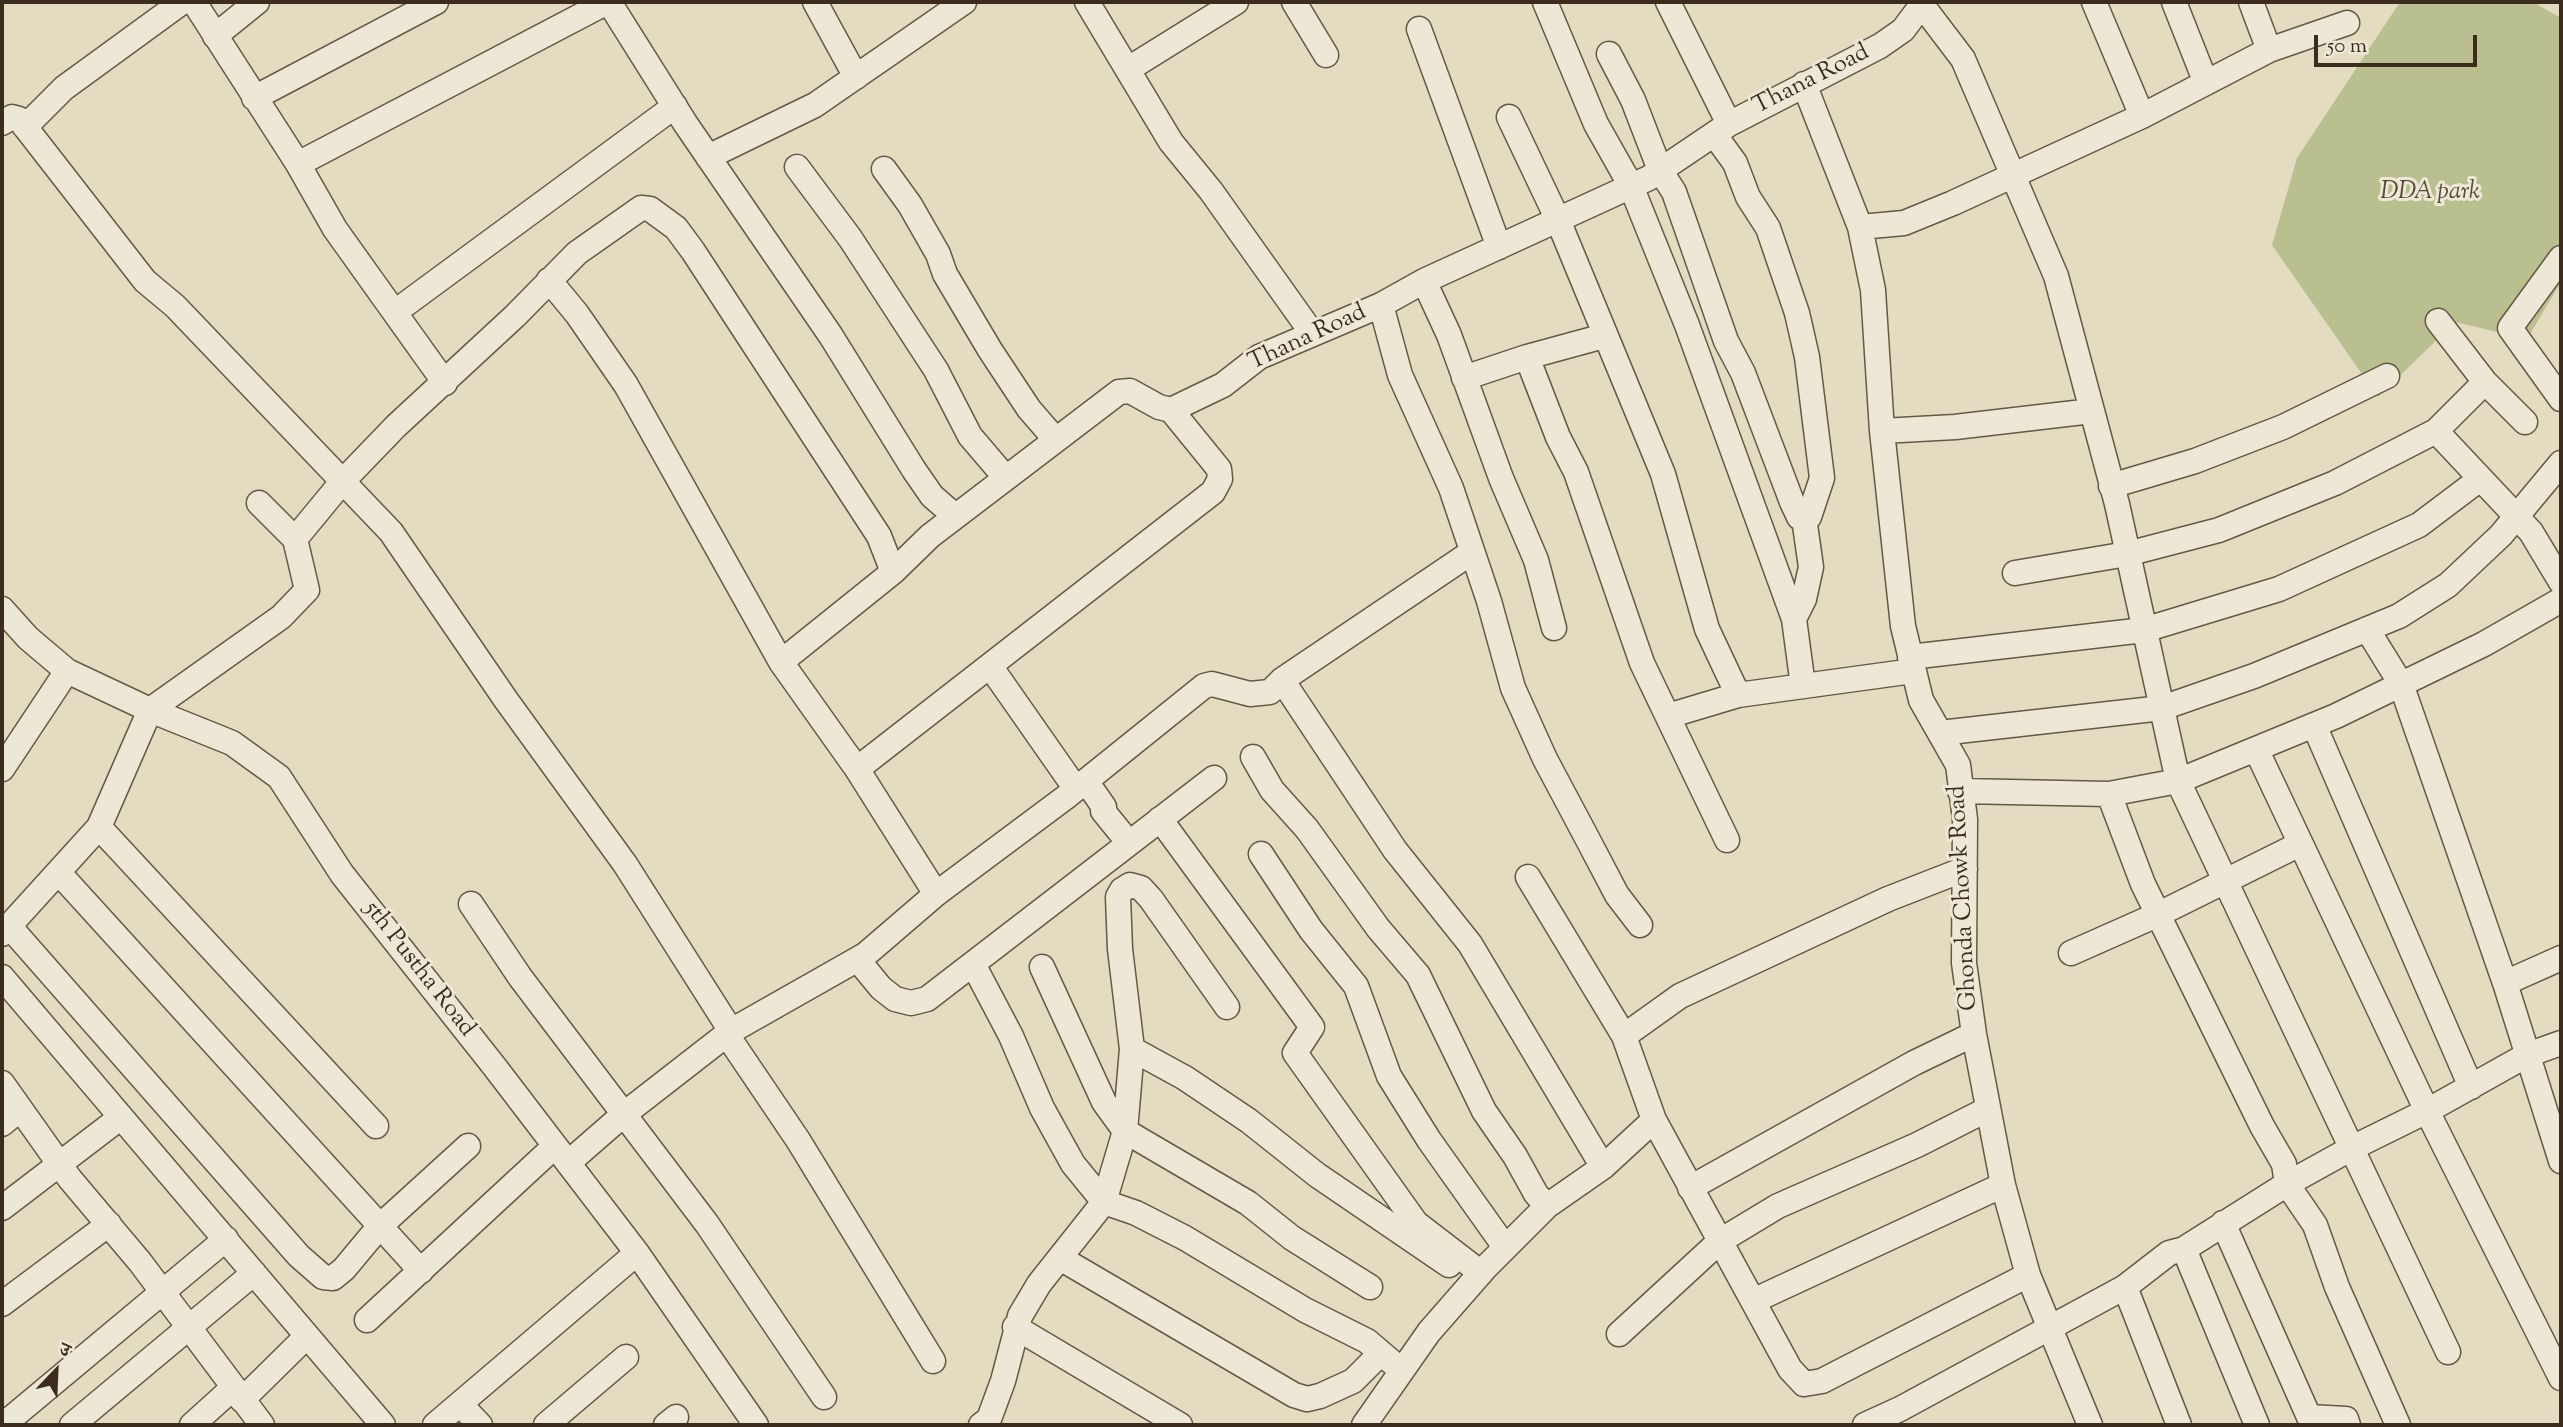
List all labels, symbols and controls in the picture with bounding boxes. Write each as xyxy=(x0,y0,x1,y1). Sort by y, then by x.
scale bar xyxy=(2318,21,2481,65)
text: 50 m xyxy=(2327,32,2367,62)
street label: Thana Road xyxy=(1749,39,1875,123)
park label: DDA park xyxy=(2380,180,2480,208)
street label: Thana Road xyxy=(1245,299,1371,379)
street label: Ghonda Chowk Road xyxy=(1945,784,1985,1012)
street label: 5th Pustha Road xyxy=(356,896,480,1044)
north arrow xyxy=(21,1336,91,1406)
text: उ xyxy=(55,1337,74,1366)

